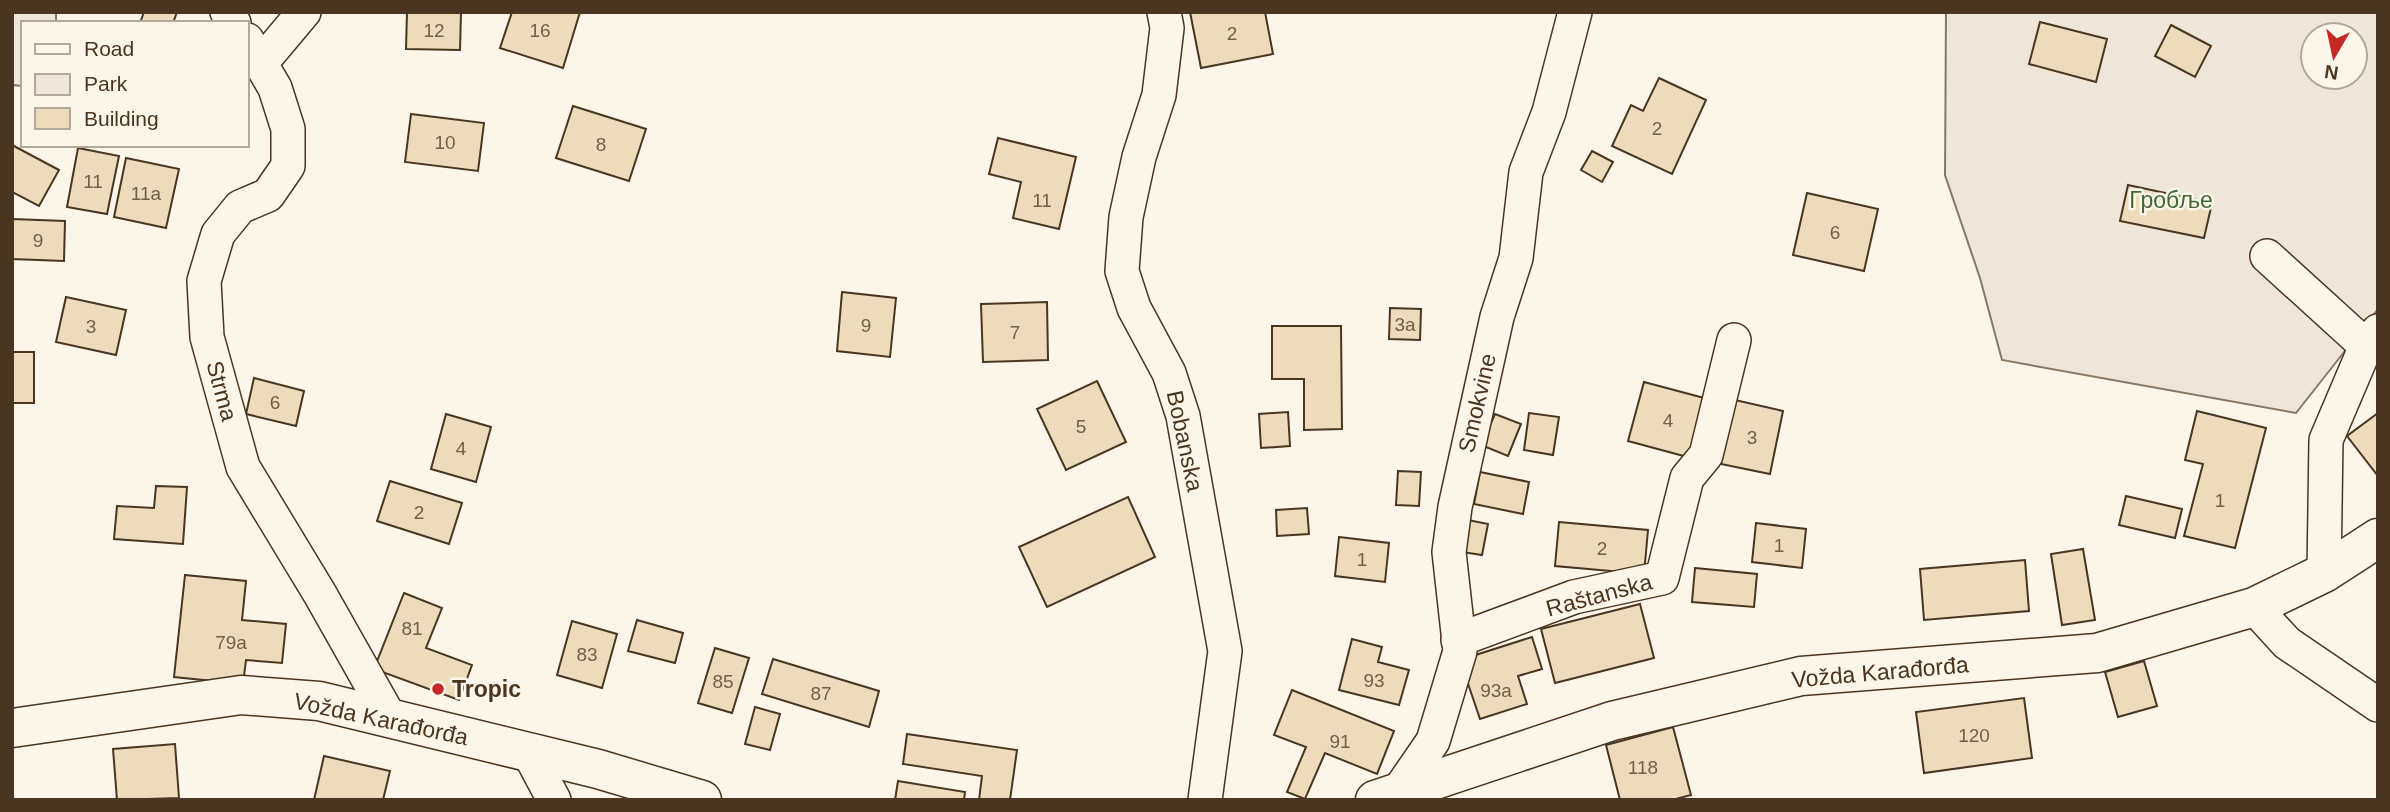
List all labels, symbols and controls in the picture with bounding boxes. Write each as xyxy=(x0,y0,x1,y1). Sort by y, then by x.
house number: 12 xyxy=(423,20,445,41)
house number: 16 xyxy=(529,20,551,41)
legend xyxy=(21,21,248,147)
north arrow xyxy=(2299,21,2369,91)
house number: 2 xyxy=(1227,23,1237,44)
text: Road xyxy=(84,37,134,60)
text: N xyxy=(2323,61,2340,84)
text: Park xyxy=(84,72,128,95)
text: Building xyxy=(84,107,159,130)
house number: 2 xyxy=(1652,118,1662,139)
house number: 10 xyxy=(434,132,456,153)
house number: 8 xyxy=(596,134,606,155)
house number: 11 xyxy=(83,171,103,192)
house number: 11a xyxy=(131,183,162,204)
park label: Гробље xyxy=(2129,187,2213,213)
house number: 11 xyxy=(1032,190,1052,211)
house number: 6 xyxy=(1830,222,1840,243)
house number: 9 xyxy=(33,230,43,251)
house number: 3a xyxy=(1394,314,1416,335)
house number: 9 xyxy=(861,315,871,336)
house number: 3 xyxy=(86,316,96,337)
house number: 7 xyxy=(1010,322,1020,343)
street label: Smokvine xyxy=(1453,351,1501,455)
street label: Strma xyxy=(202,358,243,424)
street label: Bobanska xyxy=(1162,388,1208,494)
house number: 6 xyxy=(270,392,280,413)
house number: 4 xyxy=(1663,410,1674,431)
house number: 5 xyxy=(1076,416,1086,437)
house number: 3 xyxy=(1747,427,1757,448)
house number: 4 xyxy=(456,438,467,459)
house number: 1 xyxy=(2215,490,2225,511)
house number: 2 xyxy=(414,502,424,523)
house number: 1 xyxy=(1774,535,1784,556)
house number: 2 xyxy=(1597,538,1607,559)
house number: 1 xyxy=(1357,549,1367,570)
street label: Raštanska xyxy=(1543,568,1655,622)
house number: 81 xyxy=(401,618,423,639)
house number: 79a xyxy=(215,632,247,653)
house number: 83 xyxy=(576,644,598,665)
street label: Vožda Karađorđa xyxy=(1790,651,1970,693)
house number: 93 xyxy=(1363,670,1385,691)
house number: 85 xyxy=(712,671,734,692)
place label: Tropic xyxy=(452,676,521,702)
house number: 93a xyxy=(1480,680,1512,701)
marker: Tropic xyxy=(430,681,446,697)
house number: 87 xyxy=(810,683,832,704)
street label: Vožda Karađorđa xyxy=(291,688,471,750)
house number: 120 xyxy=(1958,725,1990,746)
house number: 91 xyxy=(1329,731,1351,752)
house number: 118 xyxy=(1628,757,1658,778)

